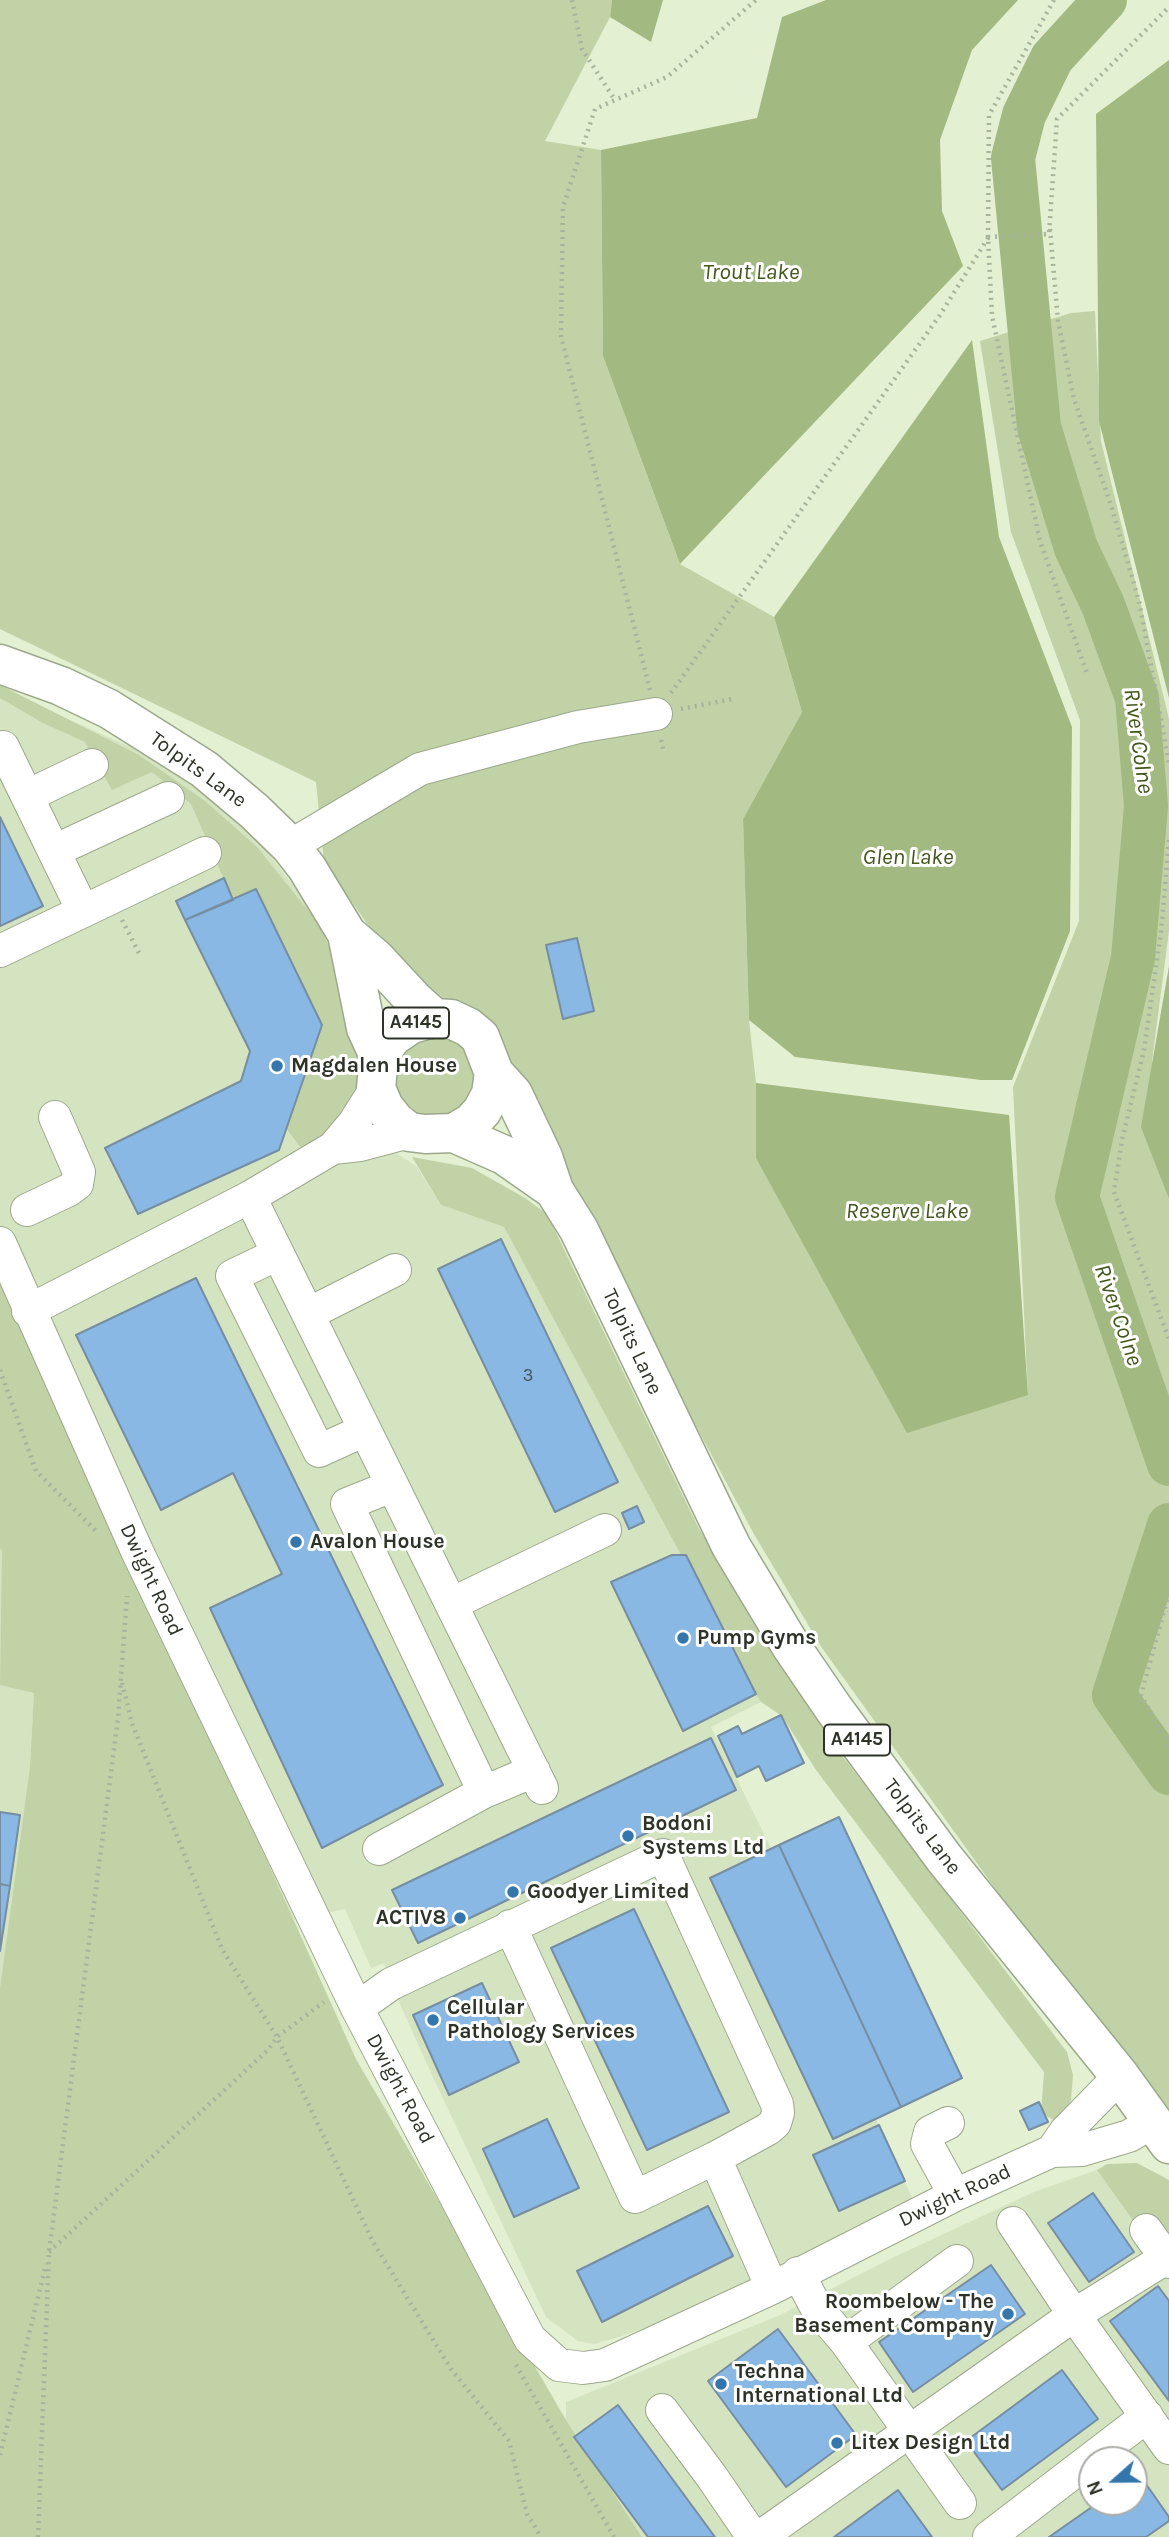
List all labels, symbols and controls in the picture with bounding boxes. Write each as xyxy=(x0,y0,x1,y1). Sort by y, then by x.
water label: Trout Lake xyxy=(703,258,799,286)
water label: River Colne xyxy=(1117,687,1159,795)
street label: Tolpits Lane xyxy=(145,726,251,814)
water label: Glen Lake xyxy=(863,843,953,871)
road number: A4145 xyxy=(383,1007,449,1038)
place label: Magdalen House xyxy=(291,1053,457,1079)
marker: Magdalen House xyxy=(269,1058,285,1074)
water label: Reserve Lake xyxy=(846,1197,968,1225)
water label: River Colne xyxy=(1088,1261,1148,1369)
street label: Tolpits Lane xyxy=(597,1285,667,1399)
house number: 3 xyxy=(523,1365,533,1387)
street label: Dwight Road xyxy=(114,1520,188,1640)
place label: Avalon House xyxy=(310,1529,445,1555)
marker: Avalon House xyxy=(288,1534,304,1550)
place label: Pump Gyms xyxy=(697,1625,816,1651)
marker: Pump Gyms xyxy=(675,1630,691,1646)
road number: A4145 xyxy=(824,1724,890,1756)
street label: Tolpits Lane xyxy=(878,1774,966,1880)
place label: Bodoni Systems Ltd xyxy=(642,1811,764,1861)
marker: Bodoni Systems Ltd xyxy=(620,1828,636,1844)
place label: Goodyer Limited xyxy=(527,1879,690,1905)
marker: Goodyer Limited xyxy=(505,1884,521,1900)
place label: ACTIV8 xyxy=(376,1905,446,1931)
marker: ACTIV8 xyxy=(452,1910,468,1926)
place label: Cellular Pathology Services xyxy=(447,1995,635,2045)
marker: Cellular Pathology Services xyxy=(425,2012,441,2028)
street label: Dwight Road xyxy=(360,2030,440,2148)
street label: Dwight Road xyxy=(895,2159,1015,2233)
place label: Roombelow - The Basement Company xyxy=(794,2289,994,2339)
marker: Roombelow - The Basement Company xyxy=(1000,2306,1016,2322)
place label: Techna International Ltd xyxy=(735,2359,903,2409)
marker: Techna International Ltd xyxy=(713,2376,729,2392)
place label: Litex Design Ltd xyxy=(851,2430,1010,2456)
marker: Litex Design Ltd xyxy=(829,2435,845,2451)
north arrow xyxy=(1078,2446,1148,2516)
text: N xyxy=(1083,2478,1108,2498)

